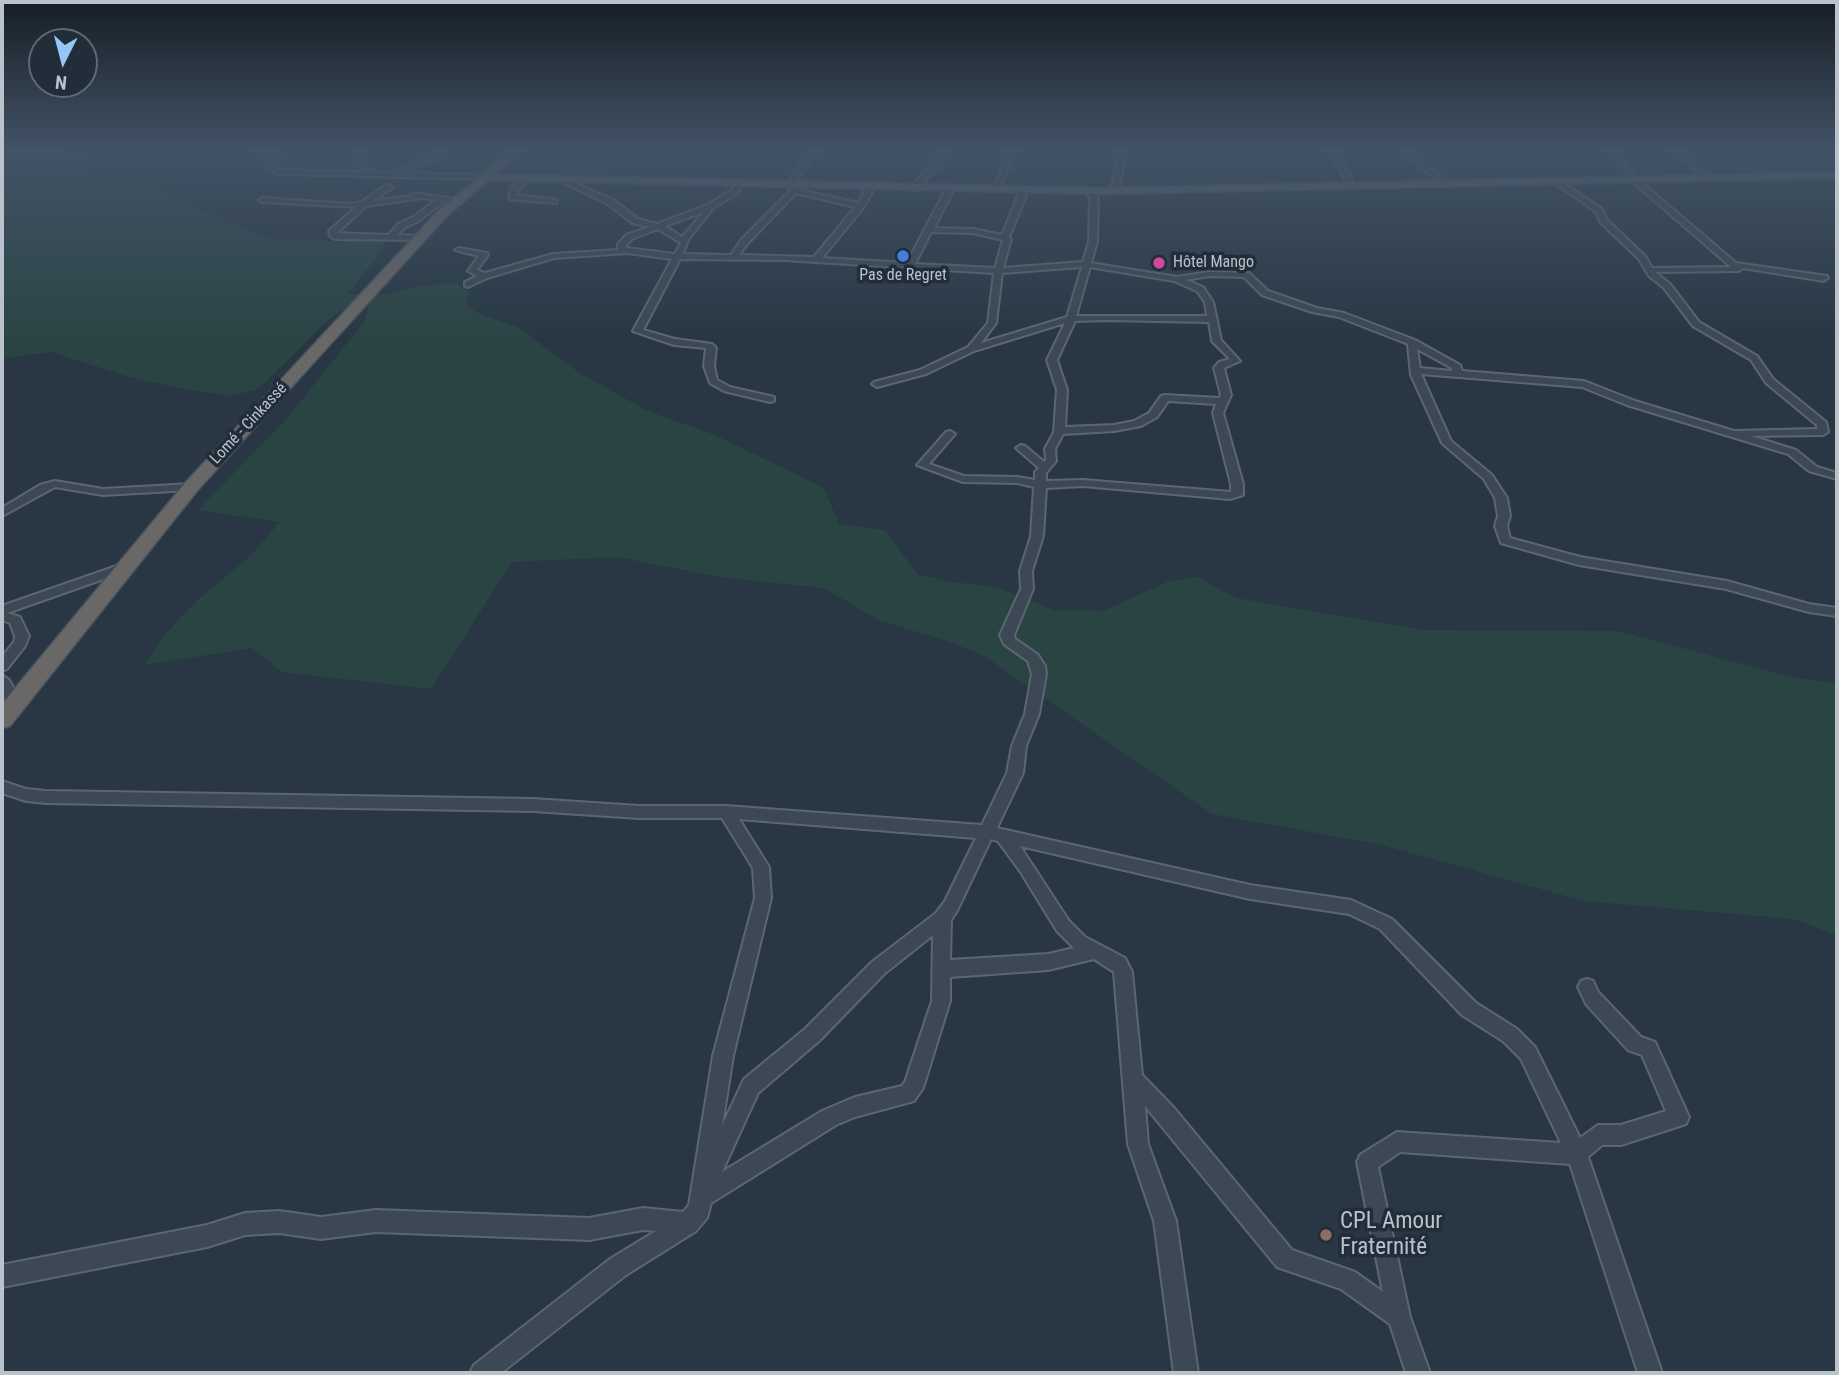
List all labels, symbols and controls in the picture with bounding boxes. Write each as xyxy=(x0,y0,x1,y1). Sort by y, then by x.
north arrow xyxy=(28,28,98,98)
text: N xyxy=(54,70,68,94)
marker: Pas de Regret xyxy=(895,248,911,264)
place label: Hôtel Mango xyxy=(1173,253,1254,273)
marker: Hôtel Mango xyxy=(1151,255,1167,271)
place label: Pas de Regret xyxy=(859,266,947,286)
street label: Lomé - Cinkassé xyxy=(207,379,291,469)
place label: CPL Amour Fraternité xyxy=(1340,1208,1442,1262)
marker: CPL Amour Fraternité xyxy=(1318,1227,1334,1243)

